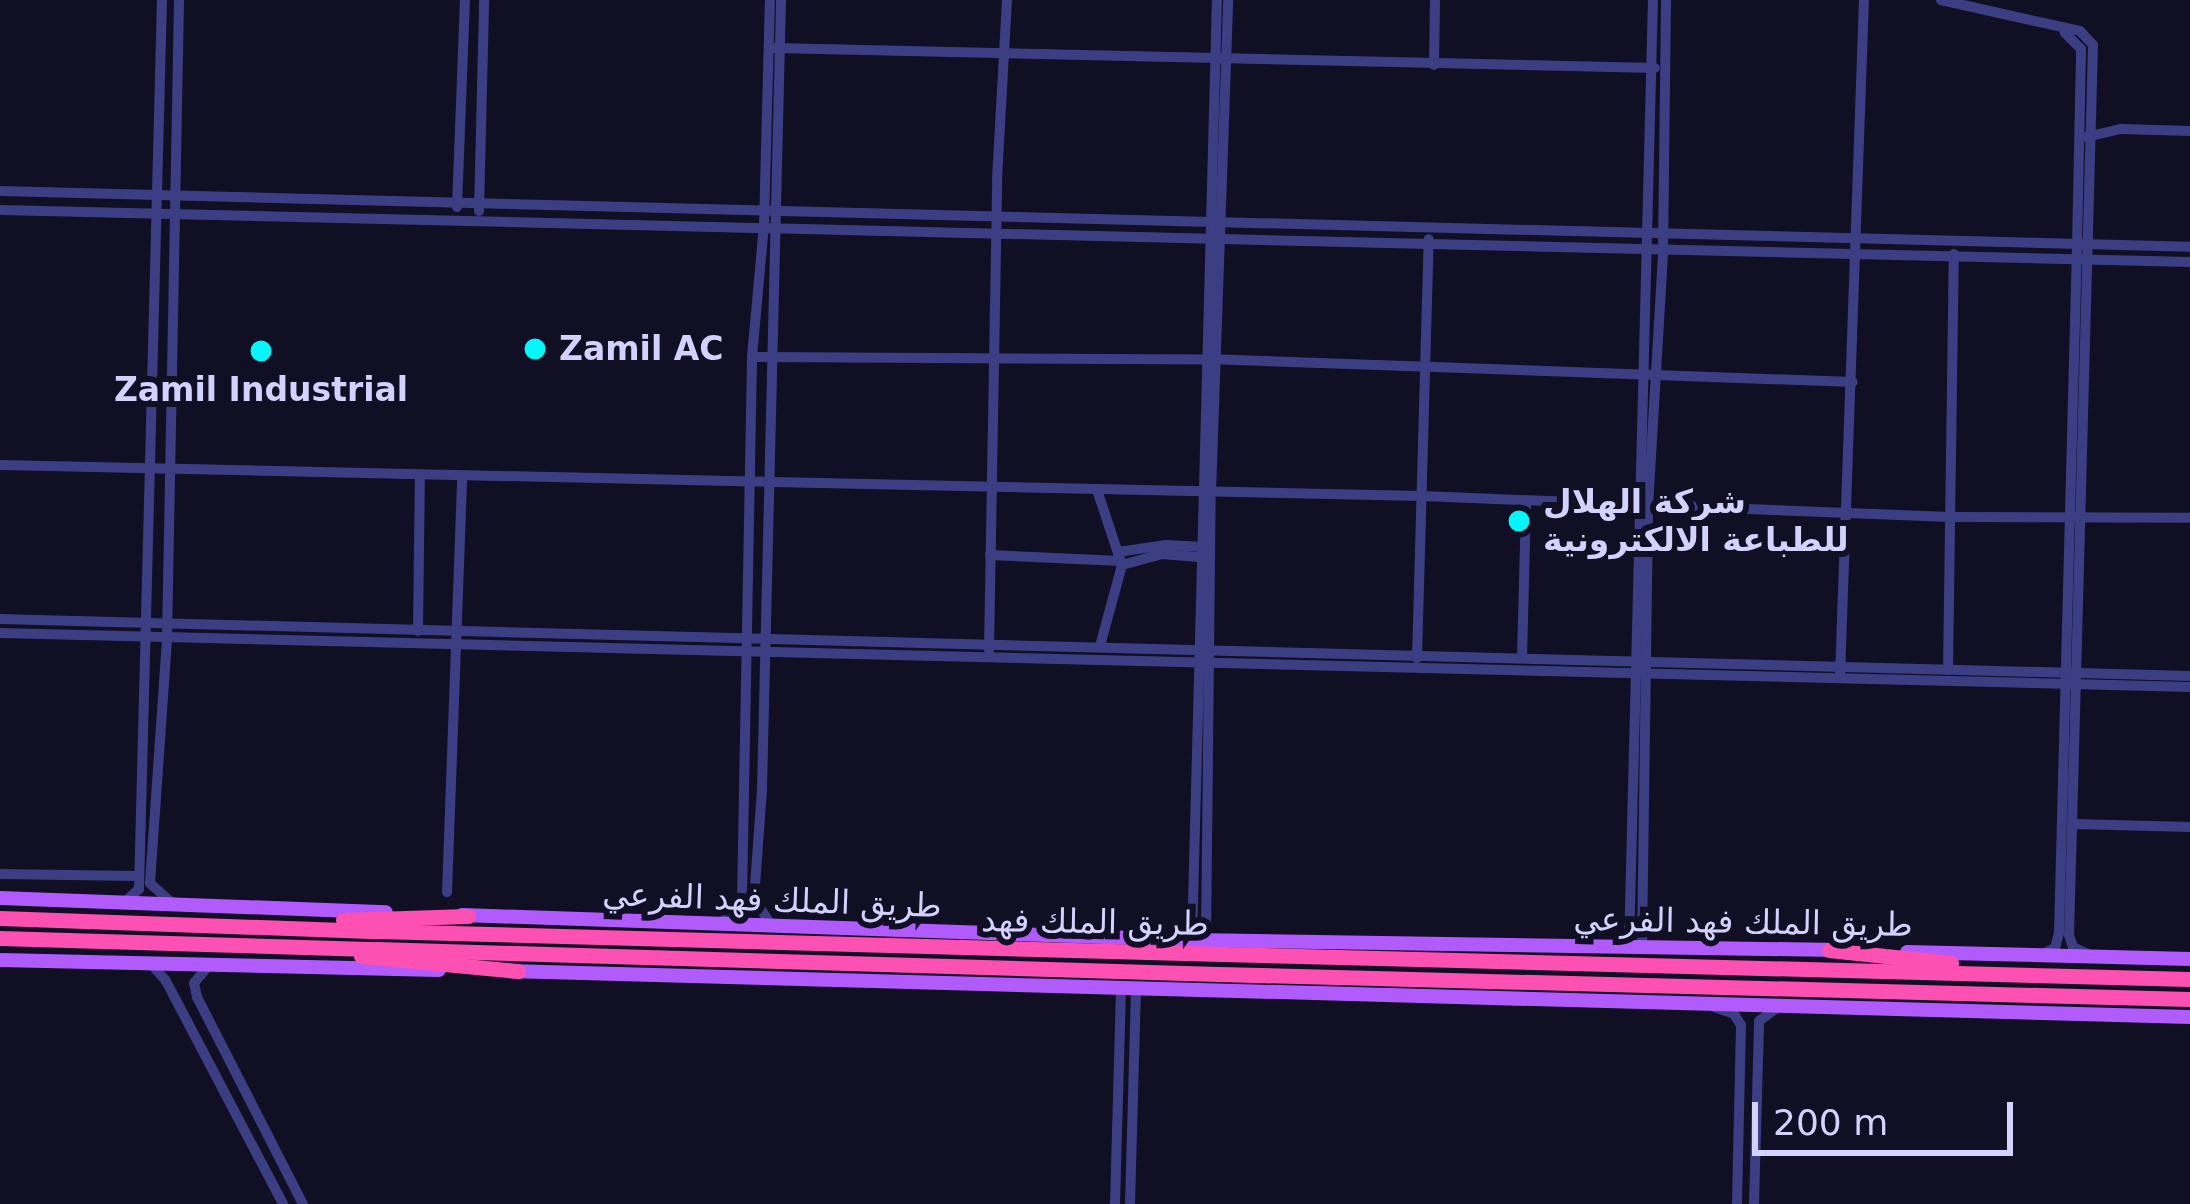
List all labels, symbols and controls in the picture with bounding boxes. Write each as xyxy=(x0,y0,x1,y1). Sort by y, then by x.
place label: Zamil AC xyxy=(559,329,723,369)
marker: Zamil AC xyxy=(522,336,548,362)
marker: Zamil Industrial xyxy=(248,338,274,364)
place label: Zamil Industrial xyxy=(114,370,408,410)
place label: شركة الهلال للطباعة الالكترونية xyxy=(1543,482,1849,560)
marker: شركة الهلال للطباعة الالكترونية xyxy=(1506,508,1532,534)
street label: طريق الملك فهد الفرعي xyxy=(602,874,942,926)
street label: طريق الملك فهد الفرعي xyxy=(1573,899,1913,945)
street label: طريق الملك فهد xyxy=(981,900,1209,944)
scale bar xyxy=(1758,1078,2019,1152)
text: 200 m xyxy=(1773,1102,1888,1143)

